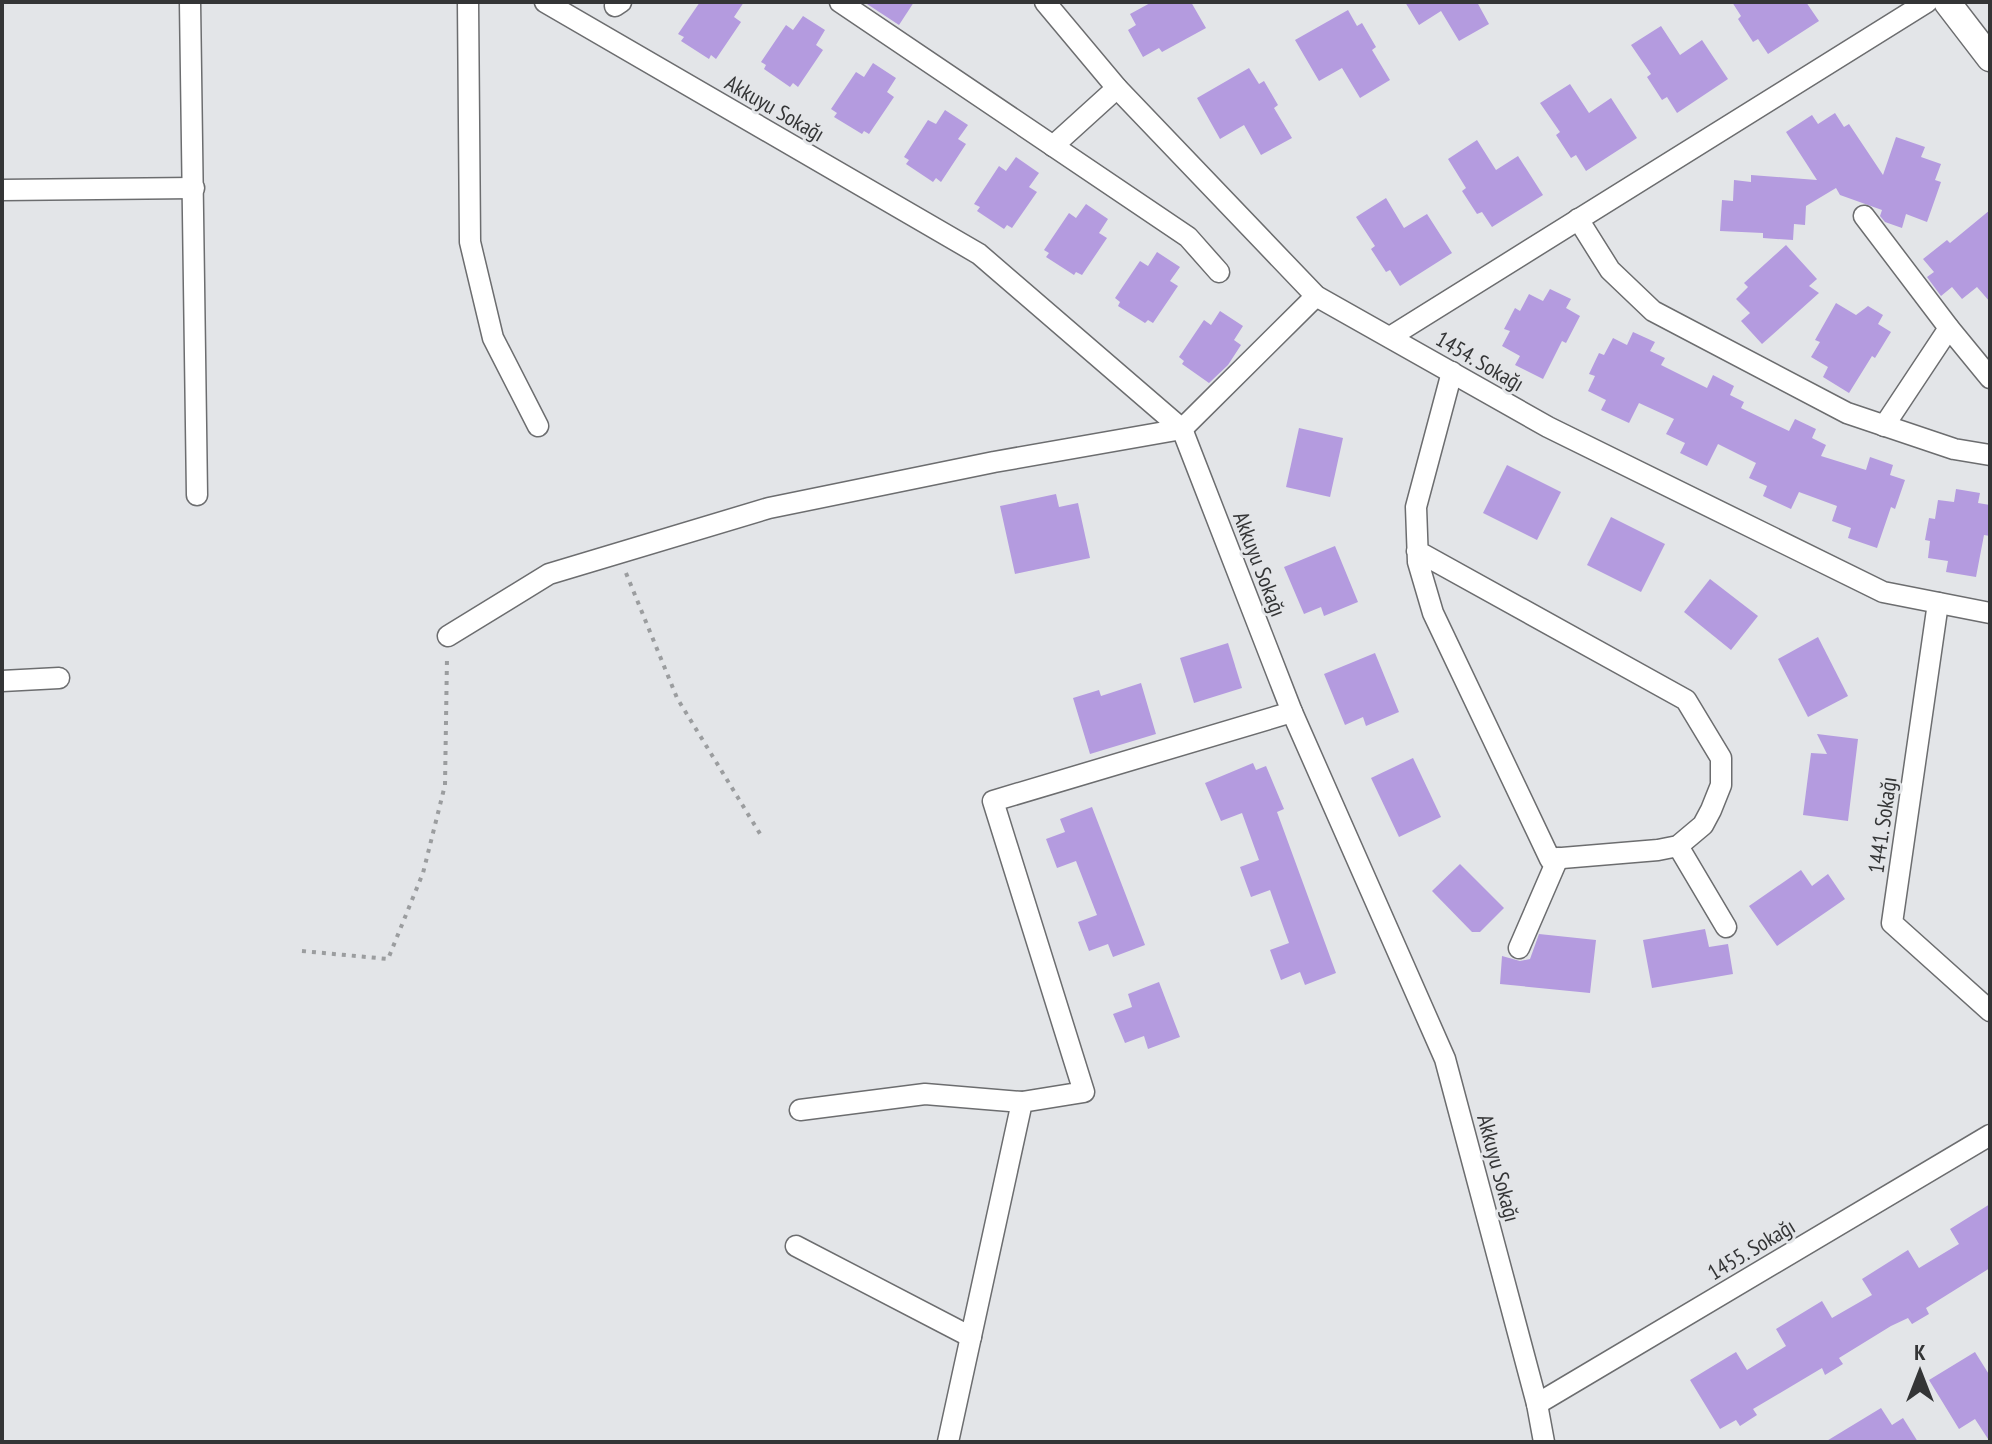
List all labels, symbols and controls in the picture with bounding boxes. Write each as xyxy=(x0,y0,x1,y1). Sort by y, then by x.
street label: Akkuyu Sokağı xyxy=(720,68,830,148)
street label: 1454. Sokağı xyxy=(1431,325,1529,397)
street label: Akkuyu Sokağı xyxy=(1227,508,1293,620)
street label: 1441. Sokağı xyxy=(1861,775,1903,875)
street label: Akkuyu Sokağı xyxy=(1471,1111,1527,1225)
street label: 1455. Sokağı xyxy=(1702,1212,1800,1286)
north arrow xyxy=(1880,1332,1960,1412)
text: K xyxy=(1914,1338,1926,1366)

